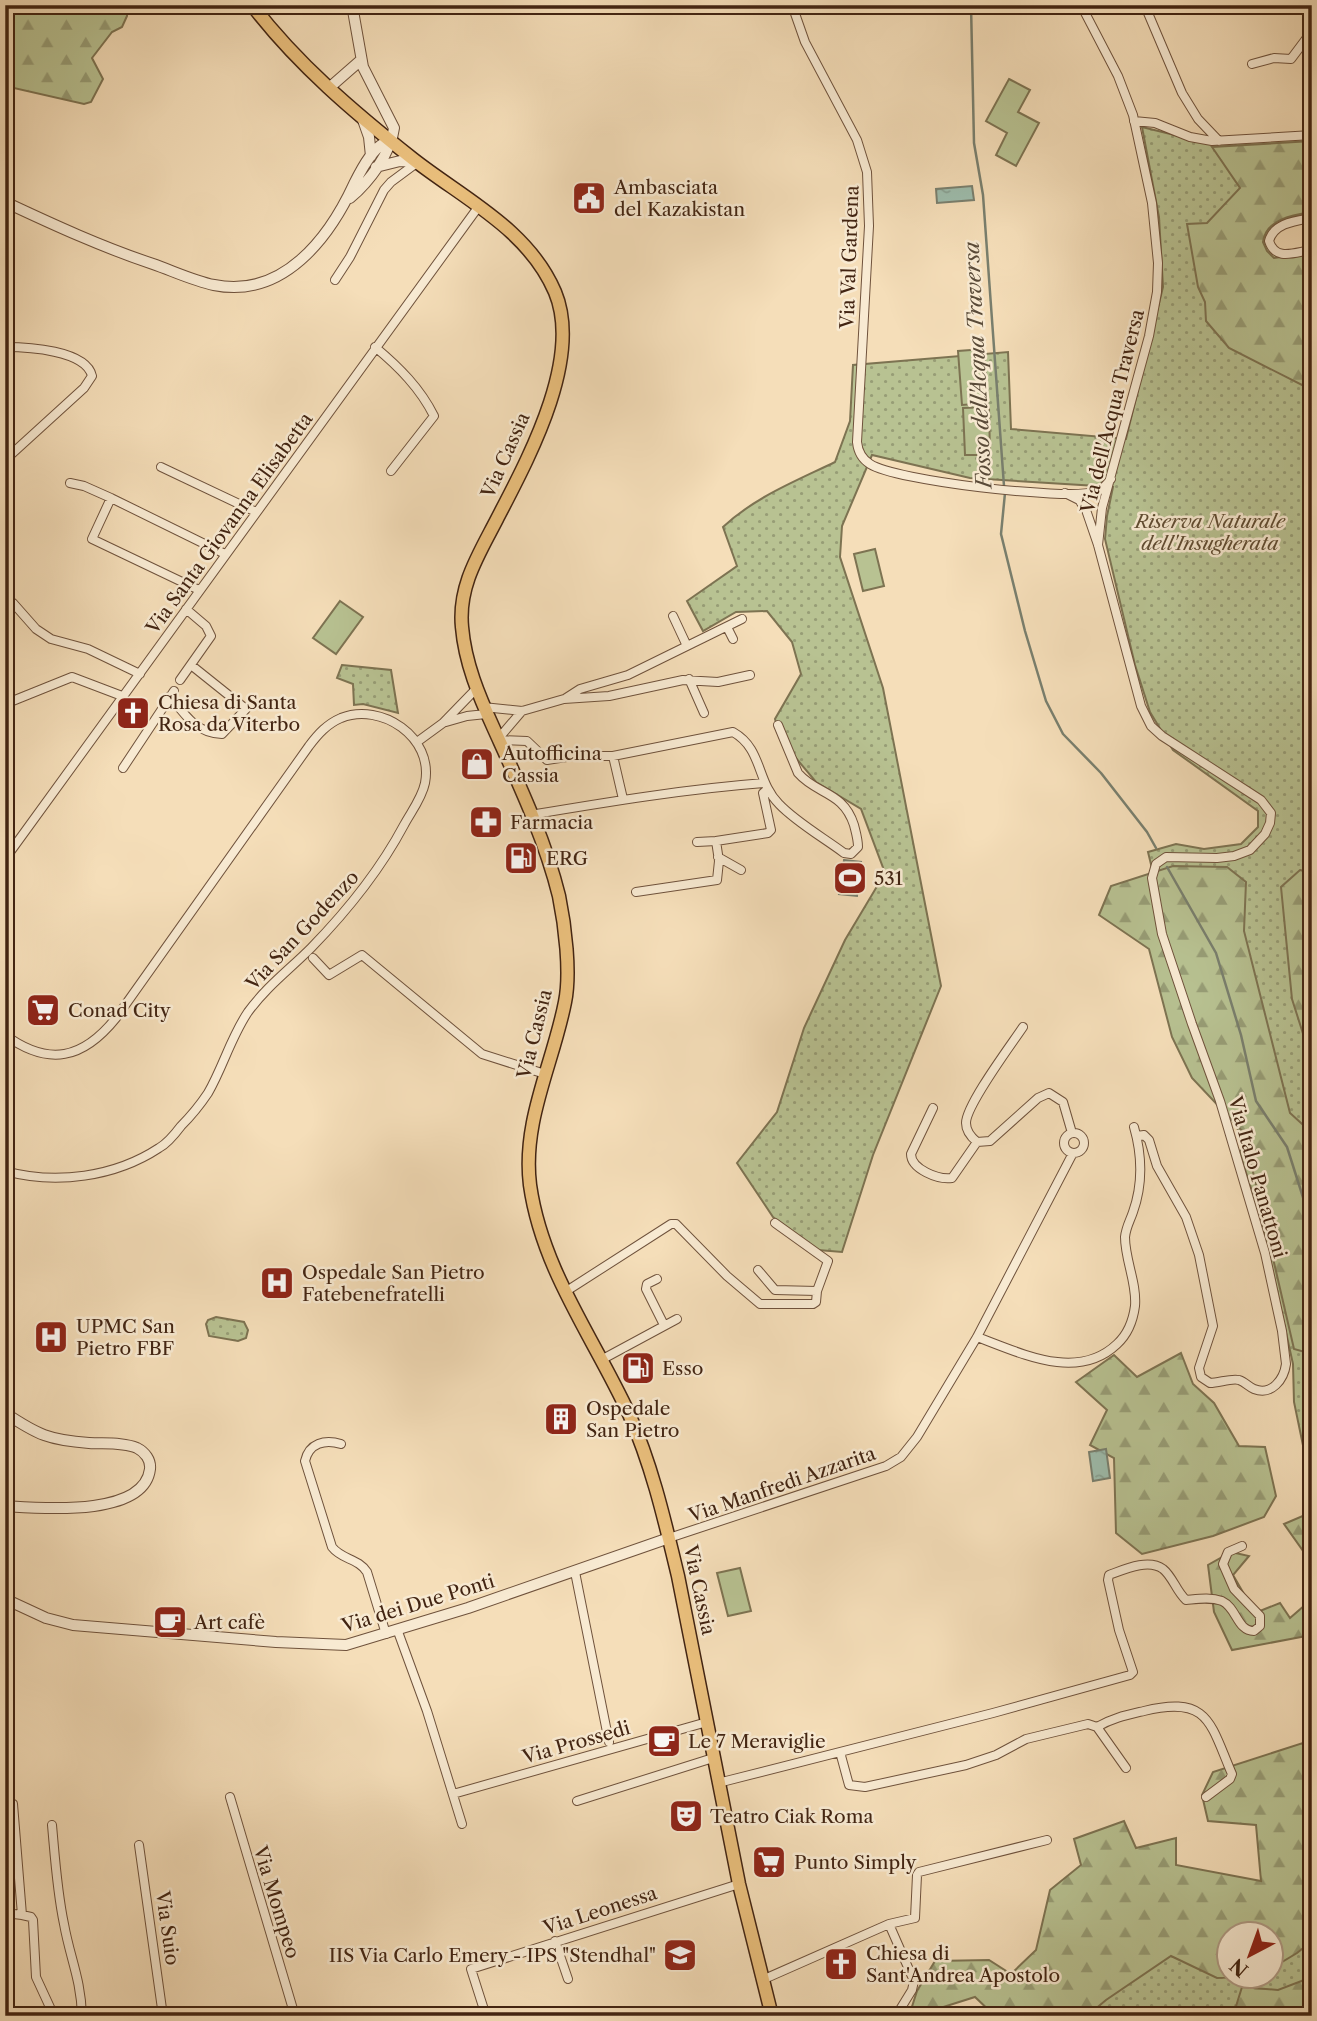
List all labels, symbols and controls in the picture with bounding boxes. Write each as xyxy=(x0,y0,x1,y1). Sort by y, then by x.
place label: Ambasciata del Kazakistan xyxy=(613,176,745,221)
public building icon: Ambasciata del Kazakistan xyxy=(570,179,608,217)
street label: Via Val Gardena xyxy=(835,185,863,330)
water label: Fosso dell'Acqua Traversa xyxy=(959,241,997,491)
street label: Via dell'Acqua Traversa xyxy=(1076,307,1149,516)
street label: Via Santa Giovanna Elisabetta xyxy=(141,408,318,639)
street label: Via Cassia xyxy=(476,409,535,503)
park label: Riserva Naturale dell'Insugherata xyxy=(1133,510,1286,555)
place label: Chiesa di Santa Rosa da Viterbo xyxy=(158,691,300,736)
church icon: Chiesa di Santa Rosa da Viterbo xyxy=(114,694,152,732)
place label: Autofficina Cassia xyxy=(501,742,602,787)
shop icon: Autofficina Cassia xyxy=(458,745,496,783)
pharmacy icon: Farmacia xyxy=(467,803,505,841)
place label: Farmacia xyxy=(510,811,593,834)
fuel station icon: ERG xyxy=(502,839,540,877)
place label: ERG xyxy=(546,847,588,870)
sports icon: 531 xyxy=(831,859,869,897)
street label: Via San Godenzo xyxy=(240,866,364,996)
place label: 531 xyxy=(874,867,903,890)
street label: Via Cassia xyxy=(512,987,557,1082)
supermarket icon: Conad City xyxy=(24,991,62,1029)
place label: Conad City xyxy=(68,999,171,1022)
street label: Via Italo Panattoni xyxy=(1223,1093,1292,1261)
place label: Ospedale San Pietro Fatebenefratelli xyxy=(302,1261,485,1306)
hospital icon: Ospedale San Pietro Fatebenefratelli xyxy=(258,1264,296,1302)
place label: UPMC San Pietro FBF xyxy=(76,1315,175,1360)
hospital icon: UPMC San Pietro FBF xyxy=(32,1318,70,1356)
fuel station icon: Esso xyxy=(619,1349,657,1387)
place label: Esso xyxy=(662,1357,703,1380)
place label: Ospedale San Pietro xyxy=(586,1397,679,1442)
building icon: Ospedale San Pietro xyxy=(542,1400,580,1438)
street label: Via Manfredi Azzarita xyxy=(685,1442,879,1528)
street label: Via Cassia xyxy=(679,1542,720,1637)
street label: Via dei Due Ponti xyxy=(338,1569,497,1638)
cafe icon: Art cafè xyxy=(151,1603,189,1641)
place label: Art cafè xyxy=(193,1611,265,1634)
street label: Via Prossedi xyxy=(519,1716,633,1769)
cafe icon: Le 7 Meraviglie xyxy=(645,1722,683,1760)
place label: Le 7 Meraviglie xyxy=(688,1730,826,1753)
theatre icon: Teatro Ciak Roma xyxy=(667,1797,705,1835)
place label: Teatro Ciak Roma xyxy=(710,1805,873,1828)
street label: Via Mompeo xyxy=(248,1842,305,1961)
supermarket icon: Punto Simply xyxy=(750,1843,788,1881)
place label: Punto Simply xyxy=(794,1851,917,1874)
street label: Via Leonessa xyxy=(539,1881,660,1940)
street label: Via Suio xyxy=(151,1888,184,1967)
north arrow xyxy=(1216,1920,1286,1990)
school or university icon: IIS Via Carlo Emery - IPS "Stendhal" xyxy=(661,1936,699,1974)
place label: Chiesa di Sant'Andrea Apostolo xyxy=(866,1942,1060,1987)
place label: IIS Via Carlo Emery - IPS "Stendhal" xyxy=(329,1944,656,1967)
church icon: Chiesa di Sant'Andrea Apostolo xyxy=(822,1945,860,1983)
text: N xyxy=(1225,1953,1253,1982)

